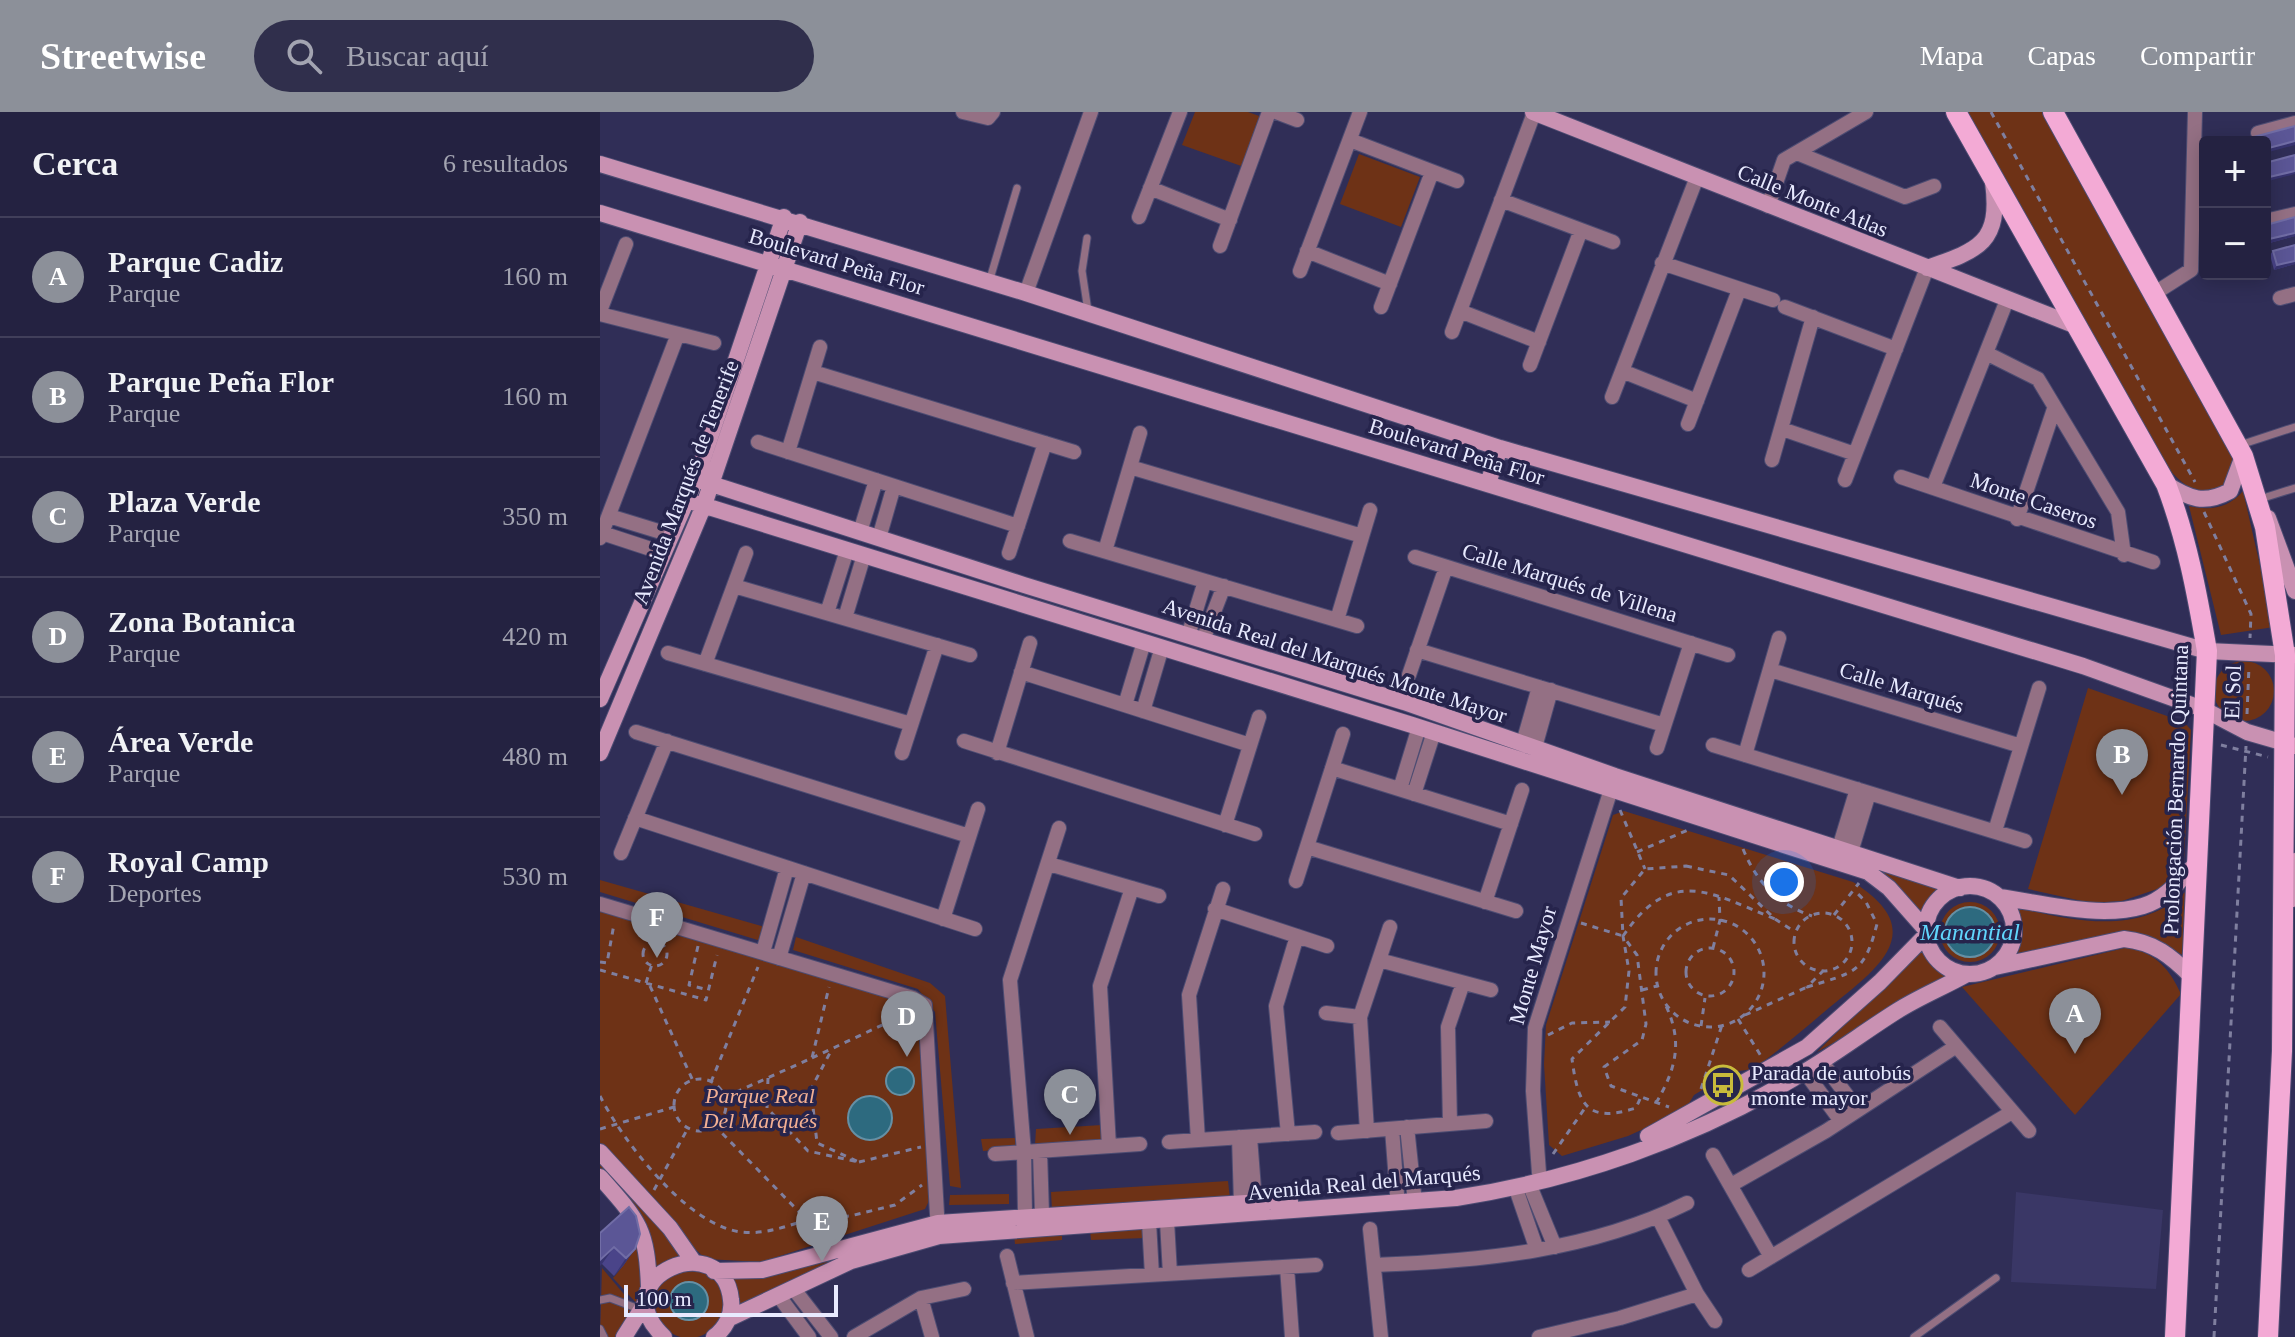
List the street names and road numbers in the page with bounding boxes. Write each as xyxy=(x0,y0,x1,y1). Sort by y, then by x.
street label: Calle Monte Atlas xyxy=(1734,159,1892,242)
street label: Boulevard Peña Flor xyxy=(746,223,928,300)
street label: Avenida Marqués de Tenerife xyxy=(627,356,744,608)
street label: Boulevard Peña Flor xyxy=(1366,413,1548,490)
street label: Monte Caseros xyxy=(1967,467,2101,534)
street label: Calle Marqués de Villena xyxy=(1459,538,1681,627)
street label: Avenida Real del Marqués Monte Mayor xyxy=(1159,593,1511,728)
street label: Prolongación Bernardo Quintana xyxy=(2158,644,2193,936)
street label: Calle Marqués xyxy=(1837,657,1967,718)
street label: El Sol xyxy=(2219,664,2246,720)
street label: Monte Mayor xyxy=(1504,903,1561,1027)
street label: Avenida Real del Marqués xyxy=(1247,1160,1481,1205)

